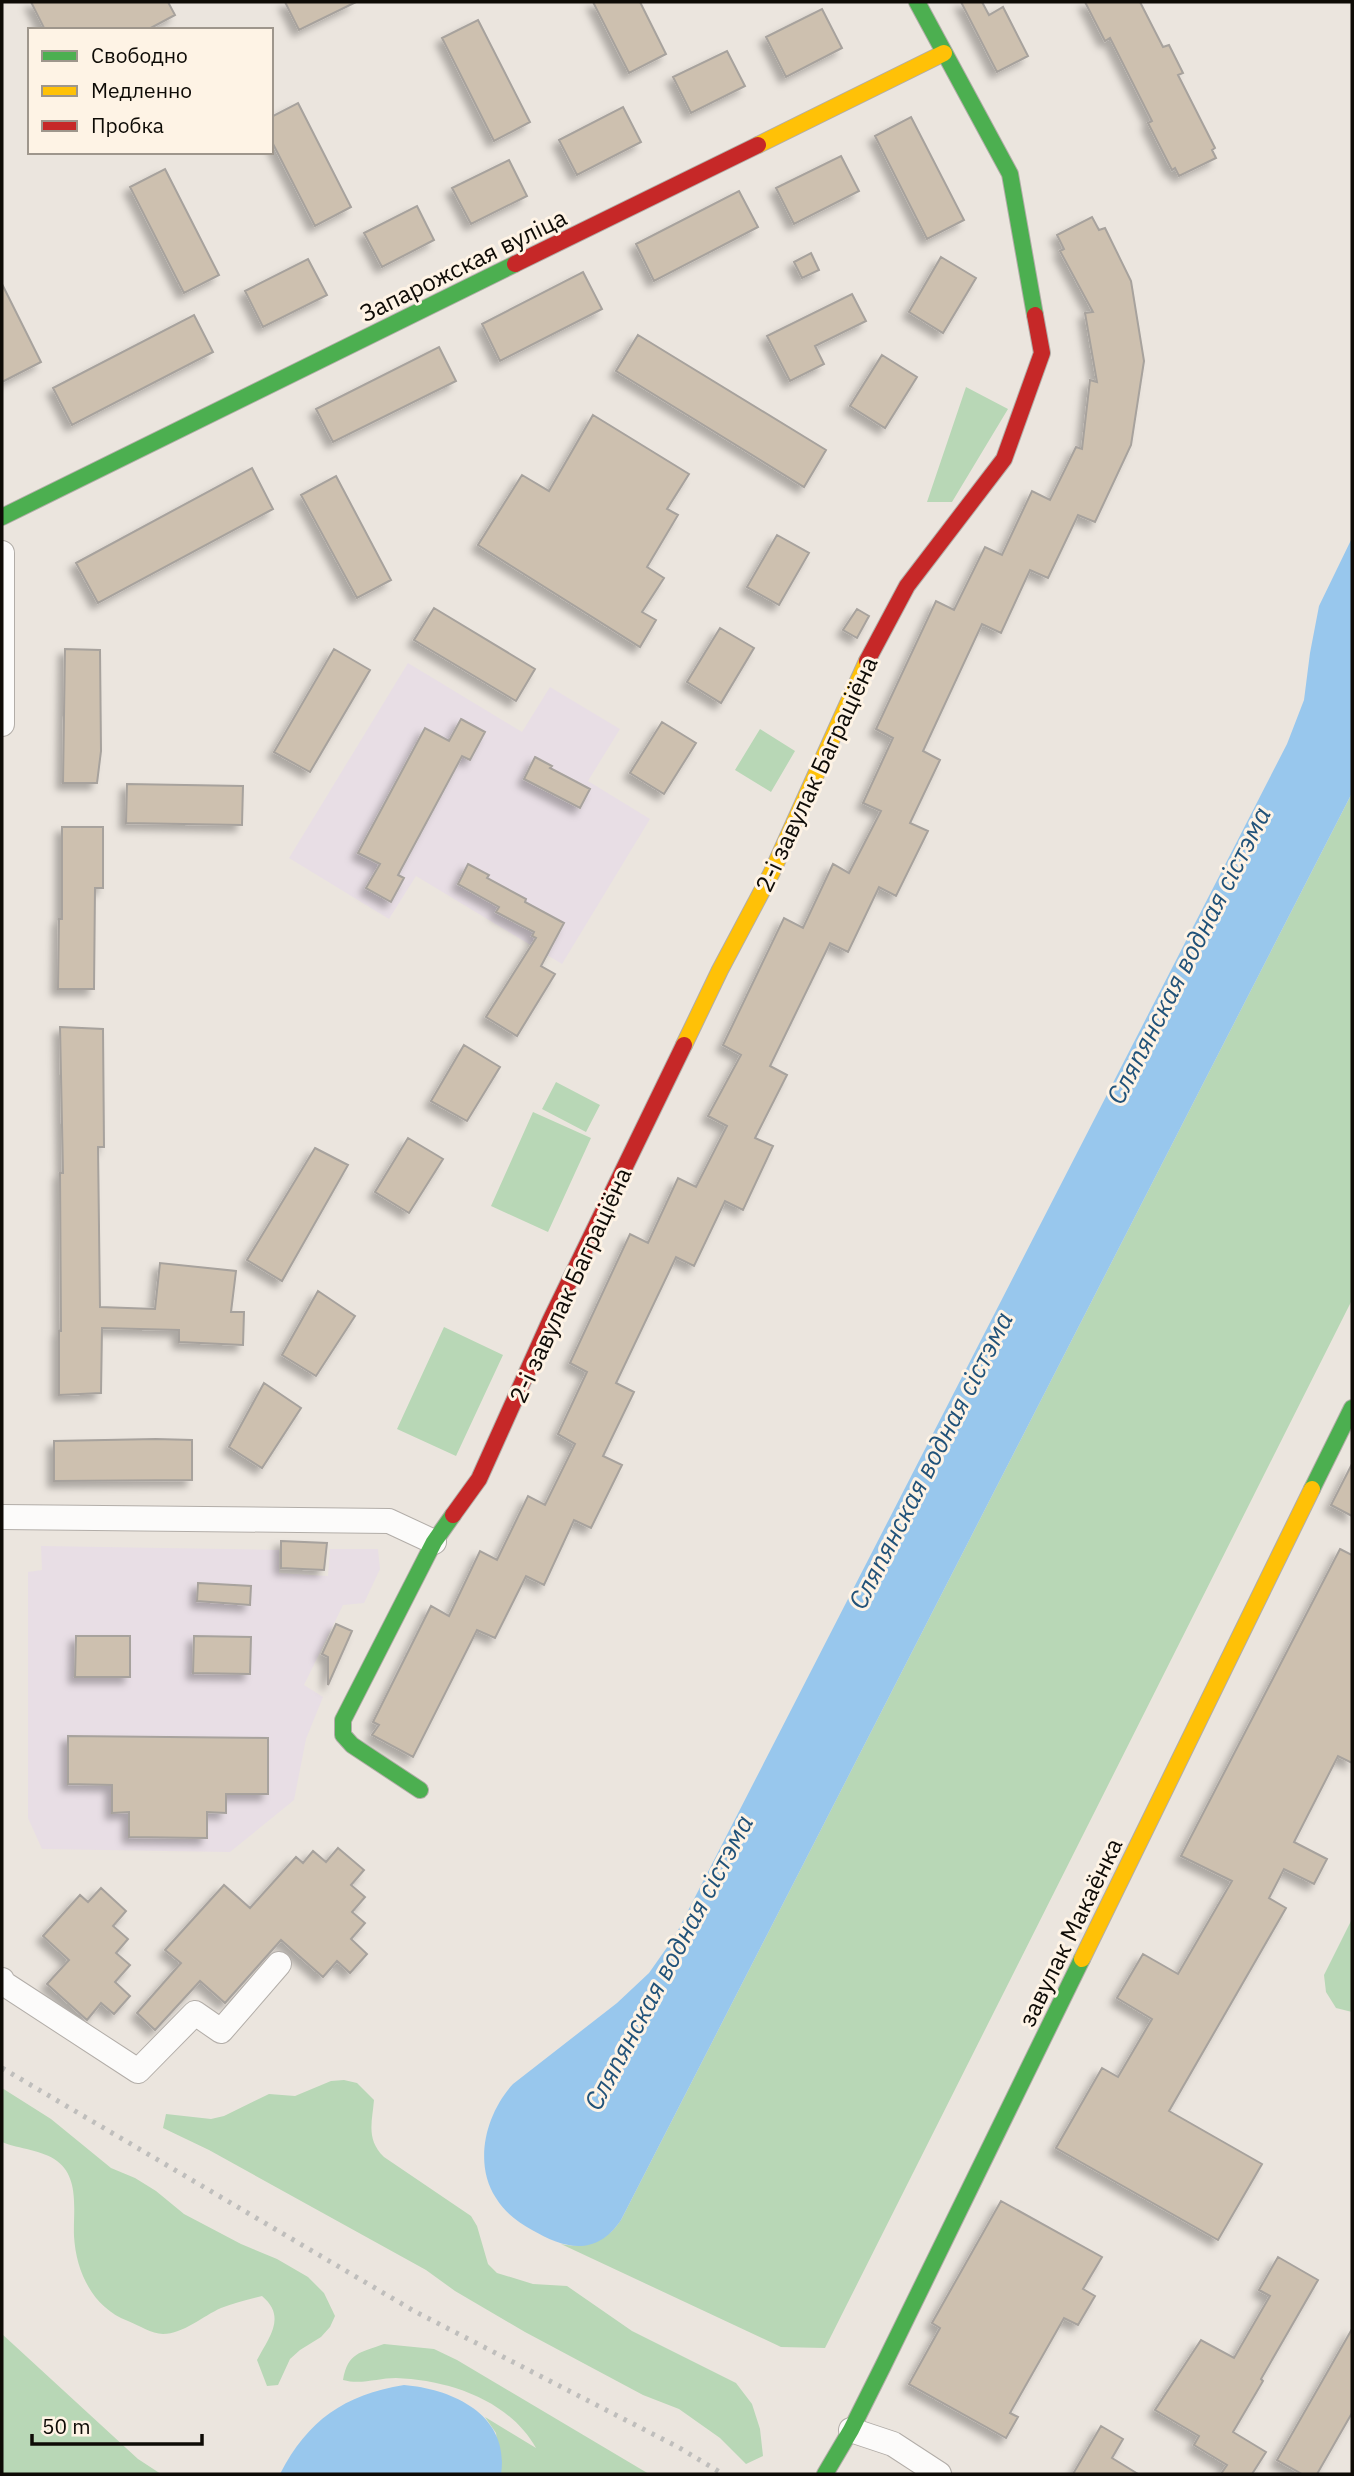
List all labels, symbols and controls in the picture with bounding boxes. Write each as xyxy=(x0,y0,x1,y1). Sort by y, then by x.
legend xyxy=(28,28,273,154)
text: Свободно xyxy=(91,41,188,69)
text: Медленно xyxy=(91,76,192,104)
text: Пробка xyxy=(91,111,164,139)
street label: Запарожская вуліца xyxy=(354,201,572,329)
street label: 2-і завулак Баграціёна xyxy=(747,651,885,897)
water label: Сляпянская водная сістэма xyxy=(1098,800,1278,1110)
street label: 2-і завулак Баграціёна xyxy=(501,1162,639,1408)
water label: Сляпянская водная сістэма xyxy=(840,1305,1020,1615)
water label: Сляпянская водная сістэма xyxy=(576,1809,760,2115)
street label: завулак Макаёнка xyxy=(1010,1832,1130,2032)
scale bar xyxy=(32,2402,201,2446)
text: 50 m xyxy=(42,2412,91,2440)

